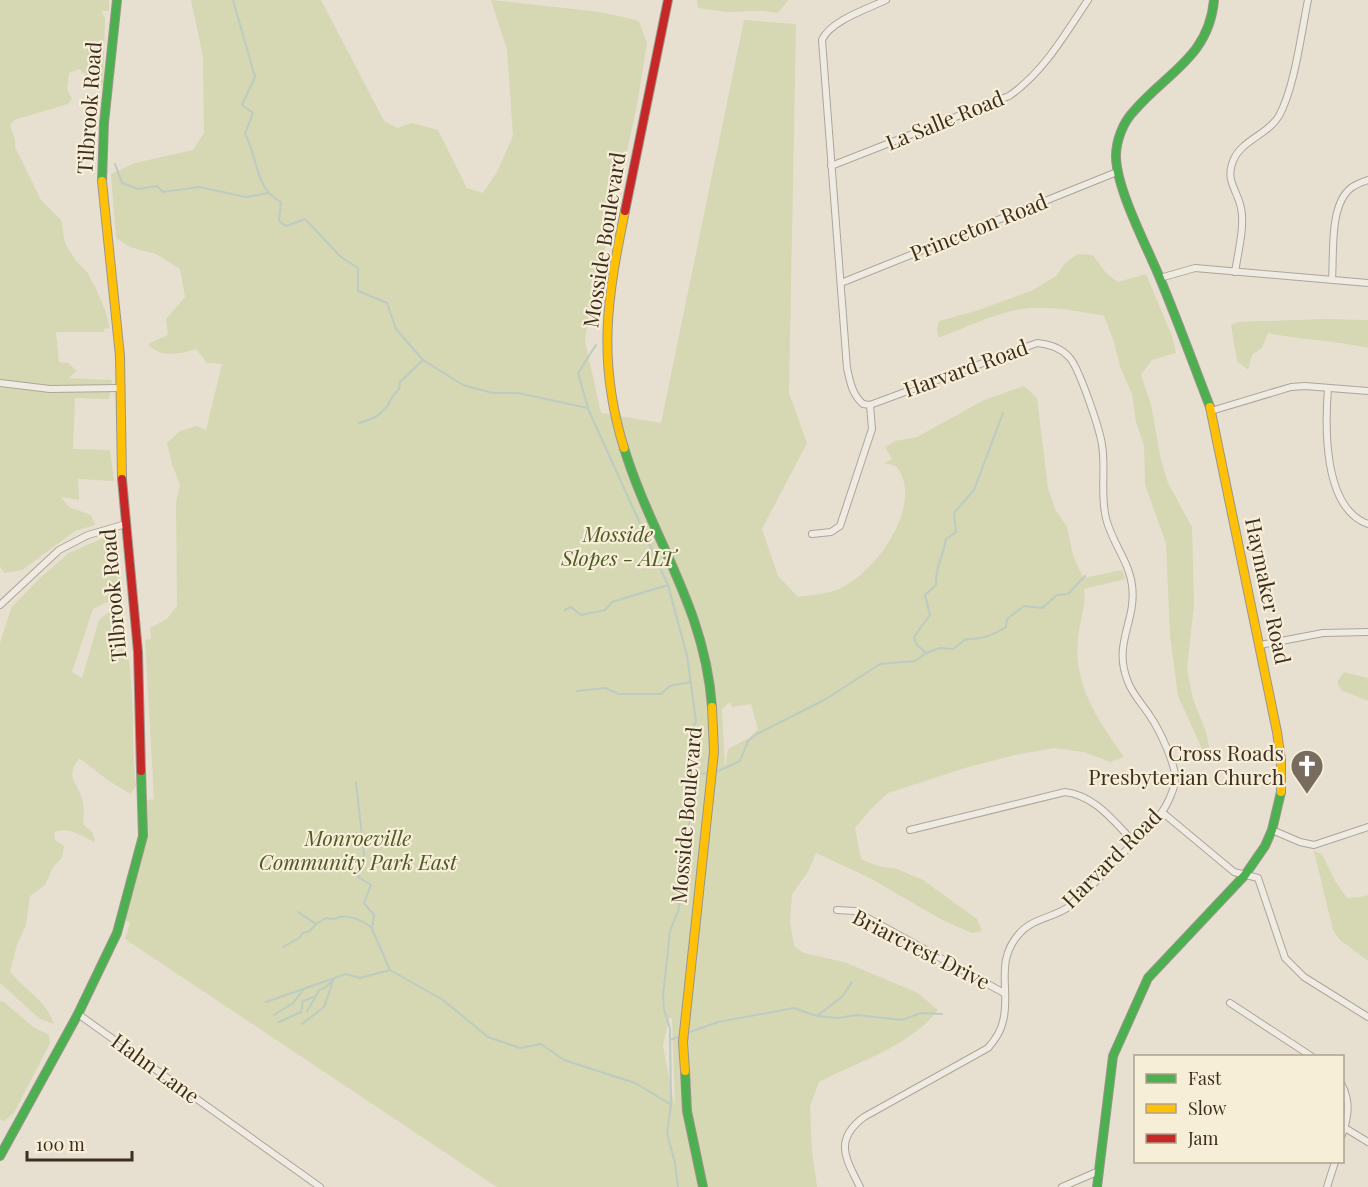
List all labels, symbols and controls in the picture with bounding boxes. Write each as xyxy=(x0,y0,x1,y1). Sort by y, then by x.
street label: Tilbrook Road xyxy=(69,41,107,175)
street label: La Salle Road xyxy=(881,83,1007,156)
street label: Mosside Boulevard xyxy=(575,150,631,329)
street label: Princeton Road xyxy=(905,186,1051,266)
street label: Harvard Road xyxy=(899,332,1031,403)
street label: Haymaker Road xyxy=(1240,515,1298,667)
park label: Mosside Slopes - ALT xyxy=(560,519,679,571)
street label: Tilbrook Road xyxy=(92,528,132,663)
street label: Mosside Boulevard xyxy=(663,725,707,904)
place label: Cross Roads Presbyterian Church xyxy=(1088,738,1285,790)
church icon: Cross Roads Presbyterian Church xyxy=(1289,748,1325,795)
street label: Harvard Road xyxy=(1055,802,1167,914)
park label: Monroeville Community Park East xyxy=(259,823,458,875)
street label: Briarcrest Drive xyxy=(848,902,995,995)
street label: Hahn Lane xyxy=(107,1026,206,1109)
legend xyxy=(1134,1055,1344,1163)
text: Fast xyxy=(1188,1066,1222,1090)
text: Slow xyxy=(1188,1096,1226,1120)
scale bar xyxy=(27,1124,132,1162)
text: Jam xyxy=(1187,1126,1218,1150)
text: 100 m xyxy=(36,1132,85,1156)

